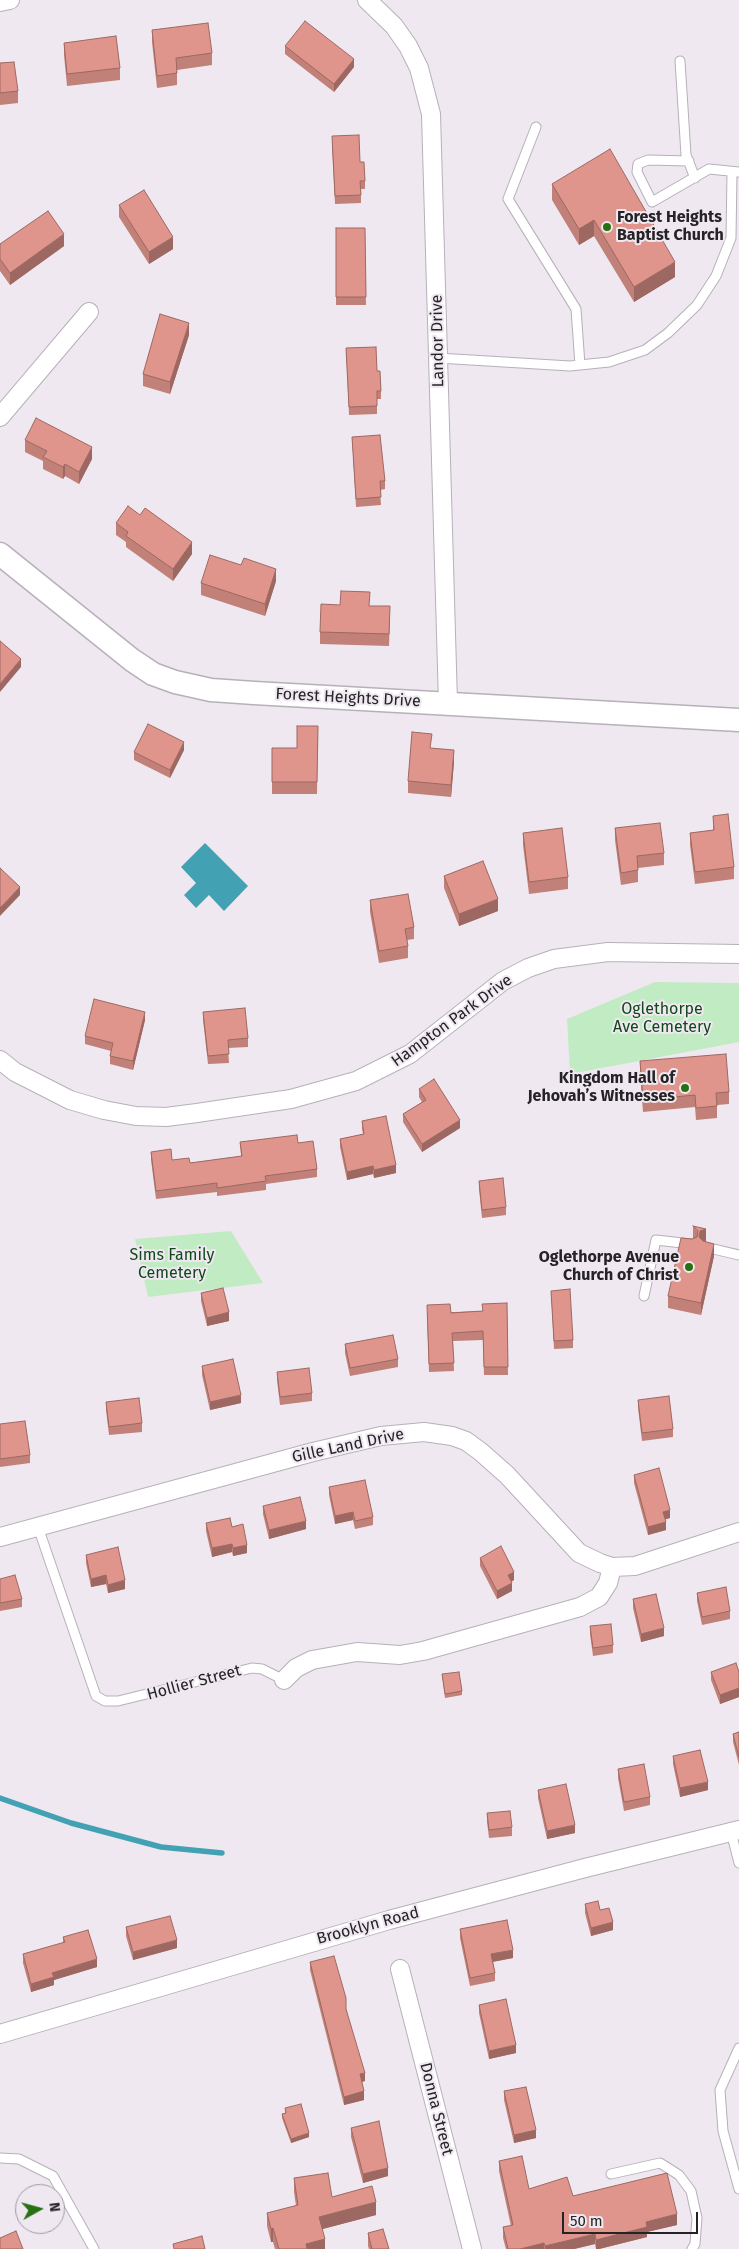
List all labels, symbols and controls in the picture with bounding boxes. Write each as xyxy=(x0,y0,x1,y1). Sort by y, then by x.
place label: Forest Heights Baptist Church xyxy=(617,208,724,246)
marker: Forest Heights Baptist Church xyxy=(601,221,613,233)
street label: Landor Drive xyxy=(428,294,448,388)
street label: Forest Heights Drive xyxy=(275,685,421,711)
street label: Hampton Park Drive xyxy=(388,971,516,1071)
park label: Oglethorpe Ave Cemetery xyxy=(613,1000,711,1038)
place label: Kingdom Hall of Jehovah’s Witnesses xyxy=(527,1069,675,1107)
marker: Kingdom Hall of Jehovah’s Witnesses xyxy=(679,1082,691,1094)
park label: Sims Family Cemetery xyxy=(130,1246,214,1284)
place label: Oglethorpe Avenue Church of Christ xyxy=(539,1248,679,1286)
marker: Oglethorpe Avenue Church of Christ xyxy=(683,1261,695,1273)
street label: Gille Land Drive xyxy=(290,1425,406,1467)
street label: Hollier Street xyxy=(145,1661,243,1705)
street label: Brooklyn Road xyxy=(315,1903,421,1949)
street label: Donna Street xyxy=(415,2061,457,2157)
north arrow xyxy=(15,2184,65,2234)
text: N xyxy=(45,2202,63,2213)
scale bar xyxy=(564,2202,700,2234)
text: 50 m xyxy=(570,2212,603,2230)

